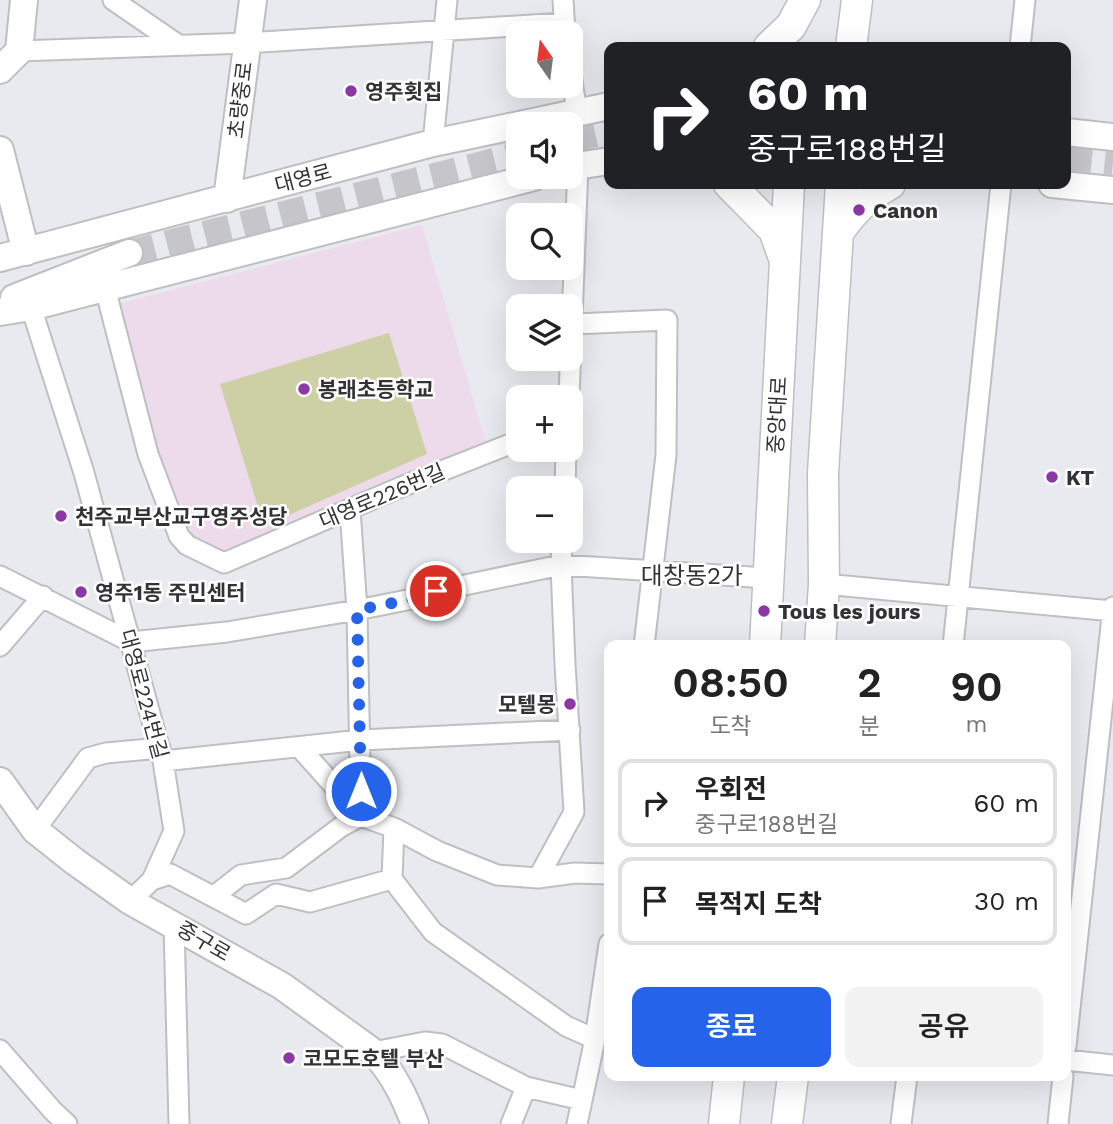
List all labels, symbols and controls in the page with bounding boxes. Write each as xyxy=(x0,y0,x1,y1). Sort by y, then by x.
north arrow xyxy=(506,21,583,98)
map controls xyxy=(506,21,583,553)
street label: 초량중로 xyxy=(223,60,257,140)
text: 60 m xyxy=(747,64,869,122)
icon: right xyxy=(632,70,723,161)
place label: 영주횟집 xyxy=(365,79,442,104)
marker: 영주횟집 xyxy=(343,83,359,99)
button: sound xyxy=(506,112,583,189)
text: 중구로188번길 xyxy=(747,130,946,168)
street label: 대영로 xyxy=(272,158,334,198)
place label: Canon xyxy=(873,198,938,223)
marker: Canon xyxy=(851,202,867,218)
button: search xyxy=(506,203,583,280)
button: layers xyxy=(506,294,583,371)
street label: 중앙대로 xyxy=(762,376,792,454)
place label: 봉래초등학교 xyxy=(318,377,434,402)
marker: 봉래초등학교 xyxy=(296,381,312,397)
button: + xyxy=(506,385,583,462)
street label: 대영로226번길 xyxy=(316,458,448,534)
place label: KT xyxy=(1066,465,1095,490)
marker: KT xyxy=(1044,469,1060,485)
button: − xyxy=(506,476,583,553)
place label: 천주교부산교구영주성당 xyxy=(75,504,288,529)
marker: 천주교부산교구영주성당 xyxy=(53,508,69,524)
pin xyxy=(406,561,466,621)
district label: 대창동2가 xyxy=(641,562,743,590)
icon: arrive xyxy=(417,572,455,610)
place label: 영주1동 주민센터 xyxy=(95,580,245,605)
marker: 영주1동 주민센터 xyxy=(73,584,89,600)
place label: Tous les jours xyxy=(778,599,921,624)
marker: Tous les jours xyxy=(756,603,772,619)
street label: 대영로224번길 xyxy=(115,626,173,762)
text: 08:50 xyxy=(672,658,789,707)
text: 2 xyxy=(857,658,882,707)
text: 90 xyxy=(950,662,1003,711)
place label: 모텔몽 xyxy=(498,692,556,717)
marker: 모텔몽 xyxy=(562,696,578,712)
text: m xyxy=(965,711,987,738)
text: 도착 xyxy=(709,713,752,740)
text: 분 xyxy=(859,713,880,740)
position arrow xyxy=(324,754,398,828)
text: 우회전 xyxy=(695,774,767,804)
icon: right xyxy=(636,784,674,822)
text: 60 m xyxy=(973,788,1039,818)
text: 중구로188번길 xyxy=(695,811,838,838)
icon: arrive xyxy=(636,882,674,920)
text: 30 m xyxy=(974,886,1039,916)
text: 목적지 도착 xyxy=(695,889,822,919)
street label: 중구로 xyxy=(173,916,235,966)
button: 종료 xyxy=(632,987,831,1067)
button: 공유 xyxy=(845,987,1043,1067)
place label: 코모도호텔 부산 xyxy=(303,1046,444,1071)
marker: 코모도호텔 부산 xyxy=(281,1050,297,1066)

